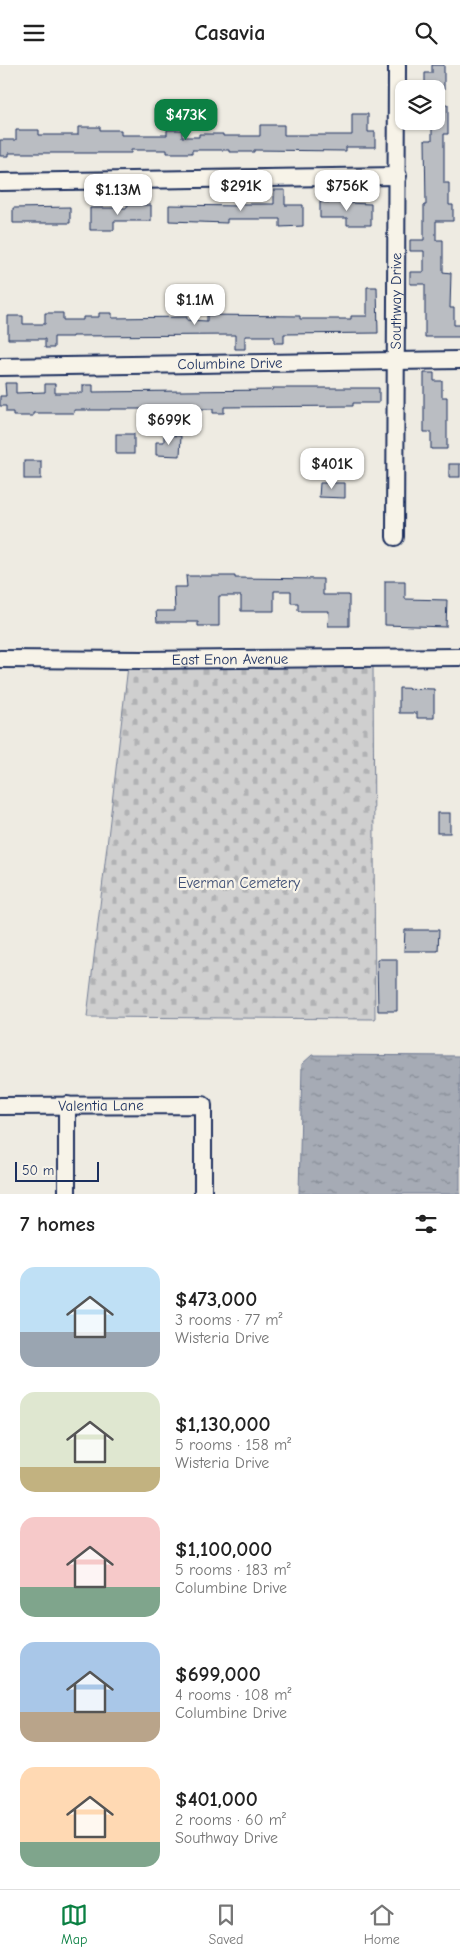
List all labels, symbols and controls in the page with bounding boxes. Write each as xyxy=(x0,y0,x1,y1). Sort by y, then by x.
icon: menu xyxy=(20,19,48,47)
icon: search xyxy=(412,19,440,47)
text: Casavia xyxy=(195,20,265,46)
map controls xyxy=(395,80,445,130)
button: layers xyxy=(395,80,445,130)
pin: $473K xyxy=(151,99,221,141)
text: $473K xyxy=(165,106,207,124)
pin: $291K xyxy=(206,169,276,212)
pin: $756K xyxy=(312,169,382,212)
pin: $1.13M xyxy=(77,173,159,216)
text: $291K xyxy=(220,177,262,195)
text: $756K xyxy=(326,177,368,195)
text: $1.13M xyxy=(95,181,141,199)
street label: Southway Drive xyxy=(387,252,405,349)
pin: $1.1M xyxy=(160,283,230,326)
text: $1.1M xyxy=(176,291,214,309)
street label: Columbine Drive xyxy=(177,354,283,373)
pin: $699K xyxy=(134,403,204,446)
text: $699K xyxy=(147,411,191,429)
pin: $401K xyxy=(297,447,367,490)
text: $401K xyxy=(311,455,353,473)
street label: East Enon Avenue xyxy=(172,650,289,669)
park label: Everman Cemetery xyxy=(178,874,301,892)
street label: Valentia Lane xyxy=(58,1096,144,1115)
scale bar xyxy=(15,1159,99,1182)
text: 50 m xyxy=(22,1162,54,1179)
icon: filters xyxy=(412,1210,440,1238)
text: 7 homes xyxy=(20,1212,95,1236)
icon: home xyxy=(60,1287,120,1347)
text: $473,000 xyxy=(175,1287,257,1311)
text: 3 rooms · 77 m² xyxy=(175,1311,283,1329)
text: Wisteria Drive xyxy=(175,1329,269,1347)
icon: home xyxy=(60,1412,120,1472)
text: $1,130,000 xyxy=(175,1412,271,1436)
text: 5 rooms · 158 m² xyxy=(175,1436,291,1454)
text: Wisteria Drive xyxy=(175,1454,269,1472)
icon: home xyxy=(60,1537,120,1597)
text: $1,100,000 xyxy=(175,1537,272,1561)
text: 5 rooms · 183 m² xyxy=(175,1561,291,1579)
text: Columbine Drive xyxy=(175,1579,287,1597)
icon: home xyxy=(60,1662,120,1722)
text: $699,000 xyxy=(175,1662,261,1686)
text: 4 rooms · 108 m² xyxy=(175,1686,291,1704)
text: Columbine Drive xyxy=(175,1704,287,1722)
icon: home xyxy=(60,1787,120,1847)
text: $401,000 xyxy=(175,1787,258,1811)
text: 2 rooms · 60 m² xyxy=(175,1811,286,1829)
text: Southway Drive xyxy=(175,1829,278,1847)
tab: Map xyxy=(60,1901,88,1948)
tab: Saved xyxy=(208,1901,243,1948)
tab: Home xyxy=(364,1901,400,1948)

